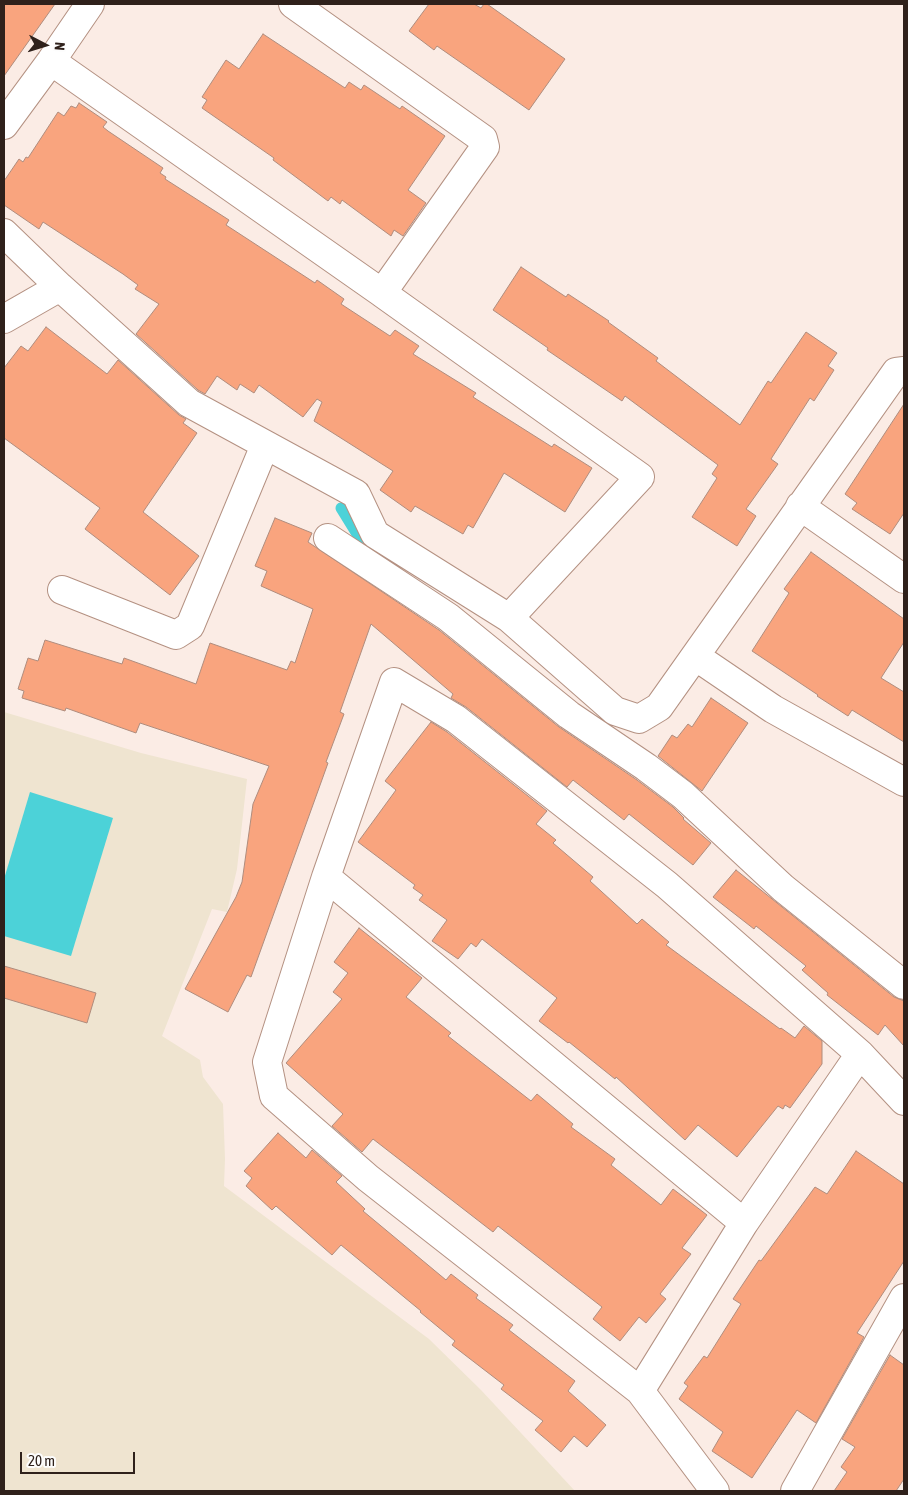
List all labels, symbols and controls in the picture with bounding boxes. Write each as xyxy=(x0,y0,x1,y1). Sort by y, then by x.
north arrow xyxy=(20,20,70,70)
text: N xyxy=(52,41,68,51)
scale bar xyxy=(22,1442,138,1474)
text: 20 m xyxy=(28,1452,55,1469)

